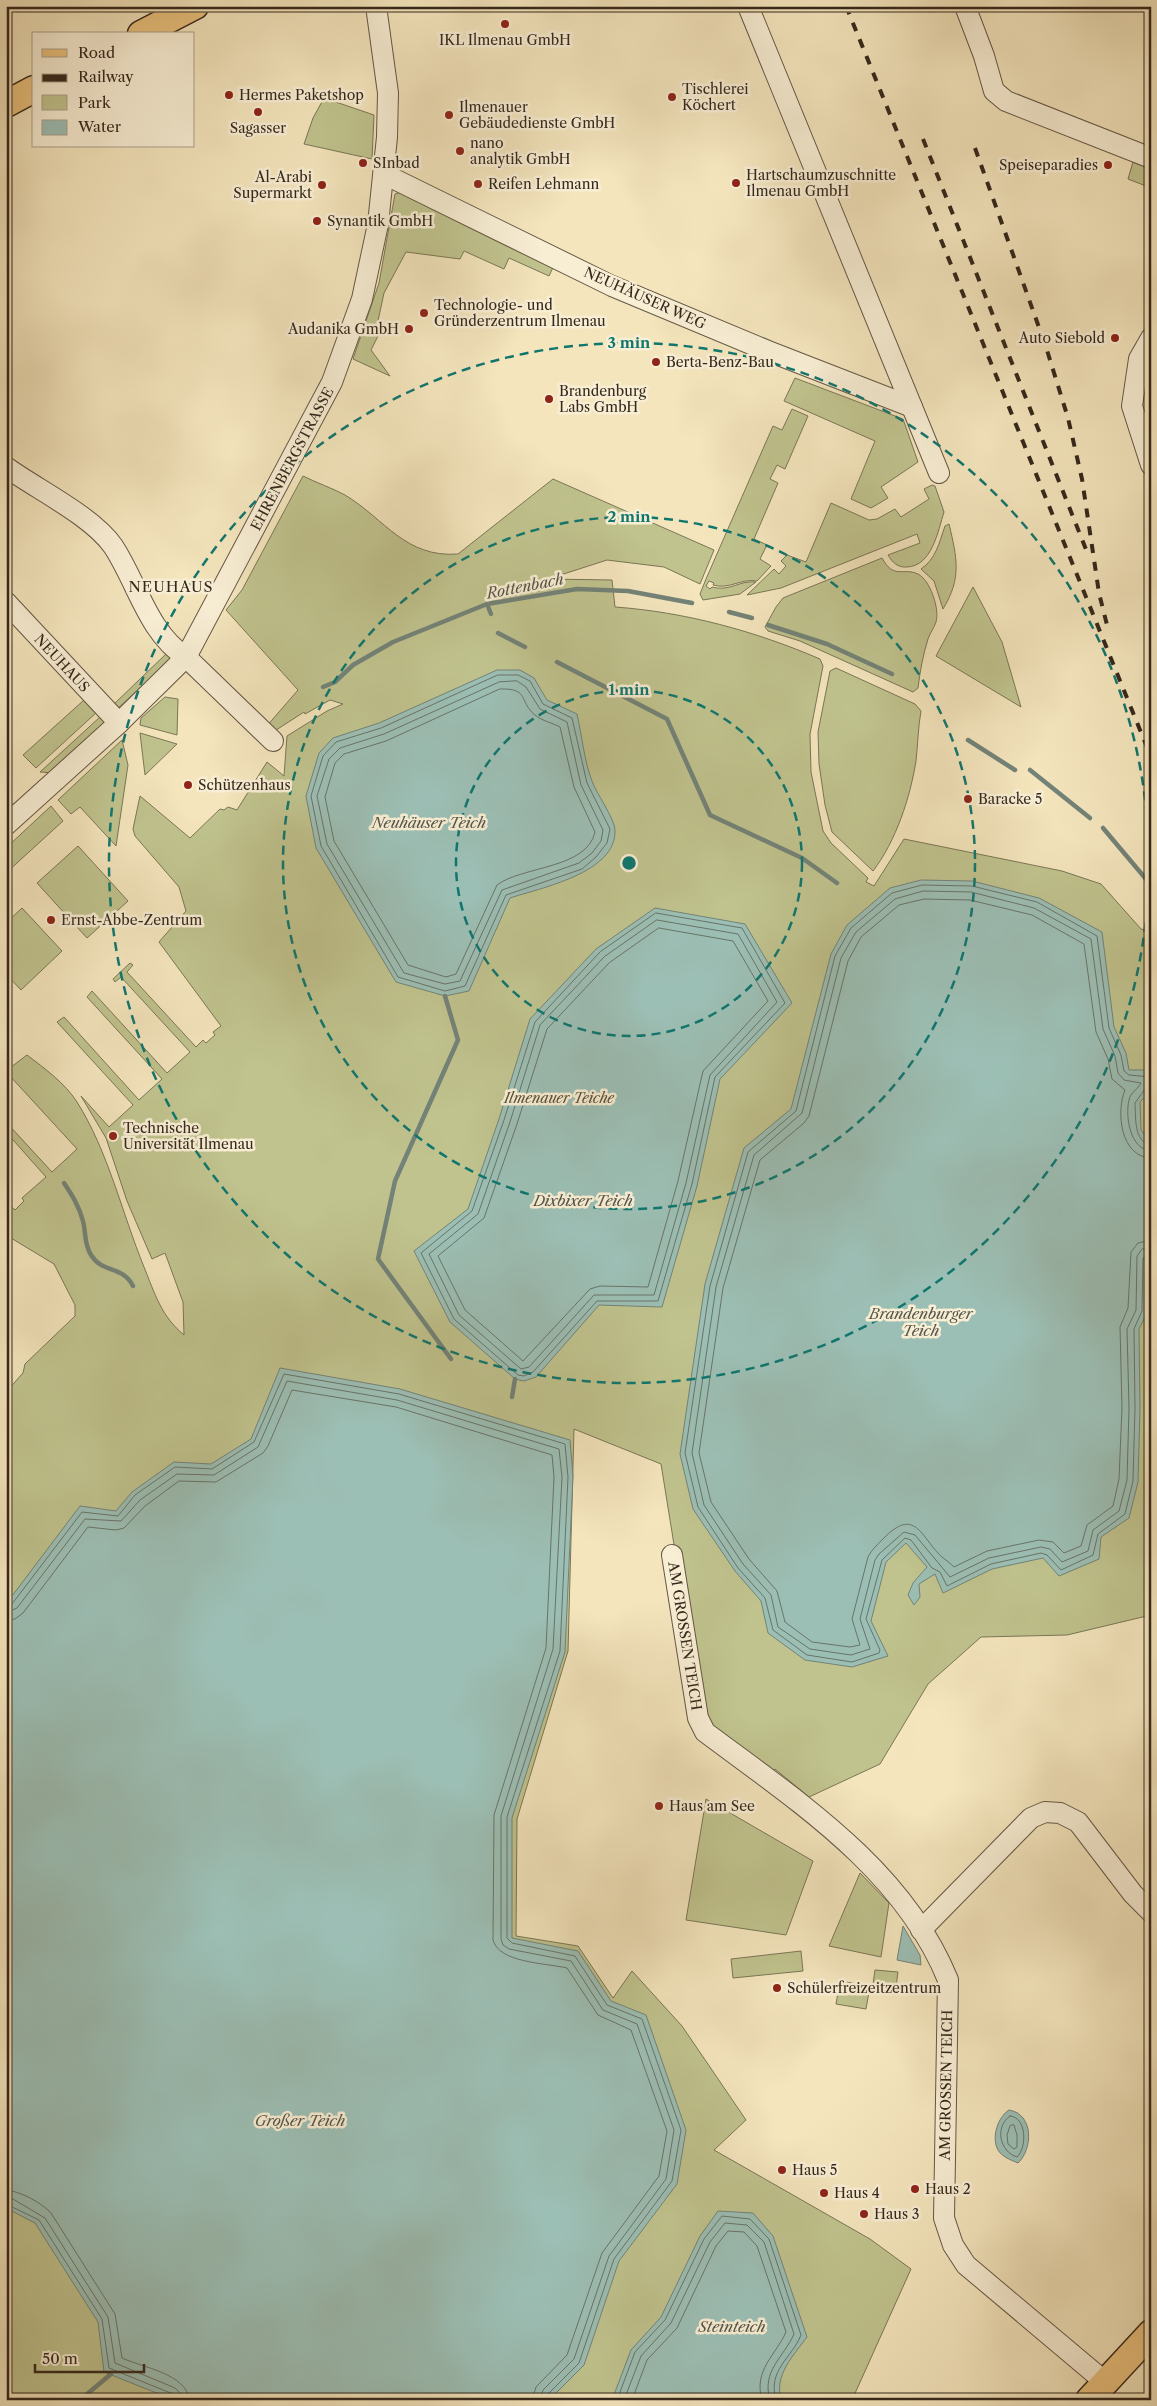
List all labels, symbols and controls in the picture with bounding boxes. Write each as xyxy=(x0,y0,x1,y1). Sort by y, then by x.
marker: IKL Ilmenau GmbH xyxy=(499,18,511,30)
place label: IKL Ilmenau GmbH xyxy=(439,31,571,49)
legend xyxy=(32,32,195,148)
text: Road xyxy=(78,43,115,62)
text: Railway xyxy=(78,67,134,86)
place label: Tischlerei Köchert xyxy=(682,80,749,114)
place label: Hermes Paketshop xyxy=(239,86,364,104)
marker: Hermes Paketshop xyxy=(223,89,235,101)
marker: Tischlerei Köchert xyxy=(666,91,678,103)
text: Park xyxy=(78,93,112,112)
place label: Ilmenauer Gebäudedienste GmbH xyxy=(459,98,615,132)
marker: Sagasser xyxy=(252,106,264,118)
marker: Ilmenauer Gebäudedienste GmbH xyxy=(443,109,455,121)
text: Water xyxy=(77,117,122,136)
place label: Sagasser xyxy=(230,119,286,137)
place label: nano analytik GmbH xyxy=(470,134,571,168)
marker: nano analytik GmbH xyxy=(454,145,466,157)
place label: SInbad xyxy=(373,154,420,172)
place label: Speiseparadies xyxy=(999,156,1098,174)
marker: SInbad xyxy=(357,157,369,169)
marker: Speiseparadies xyxy=(1102,159,1114,171)
place label: Hartschaumzuschnitte Ilmenau GmbH xyxy=(746,166,896,200)
place label: Al-Arabi Supermarkt xyxy=(233,168,312,202)
place label: Reifen Lehmann xyxy=(488,175,599,193)
marker: Hartschaumzuschnitte Ilmenau GmbH xyxy=(730,177,742,189)
marker: Reifen Lehmann xyxy=(472,178,484,190)
marker: Al-Arabi Supermarkt xyxy=(316,179,328,191)
place label: Synantik GmbH xyxy=(327,212,433,230)
marker: Synantik GmbH xyxy=(311,215,323,227)
street label: NEUHÄUSER WEG xyxy=(581,263,709,333)
place label: Technologie- und Gründerzentrum Ilmenau xyxy=(434,296,606,330)
marker: Technologie- und Gründerzentrum Ilmenau xyxy=(418,307,430,319)
place label: Audanika GmbH xyxy=(287,320,399,338)
marker: Audanika GmbH xyxy=(403,323,415,335)
place label: Auto Siebold xyxy=(1018,329,1105,347)
marker: Auto Siebold xyxy=(1109,332,1121,344)
text: 3 min xyxy=(608,333,651,352)
place label: Berta-Benz-Bau xyxy=(666,353,774,371)
marker: Berta-Benz-Bau xyxy=(650,356,662,368)
place label: Brandenburg Labs GmbH xyxy=(559,382,647,416)
street label: EHRENBERGSTRASSE xyxy=(247,384,337,534)
marker: Brandenburg Labs GmbH xyxy=(543,393,555,405)
text: 2 min xyxy=(607,507,651,526)
water label: Rottenbach xyxy=(484,569,565,603)
district label: NEUHAUS xyxy=(128,577,214,596)
street label: NEUHAUS xyxy=(31,630,93,696)
text: 1 min xyxy=(608,680,650,699)
place label: Schützenhaus xyxy=(198,776,291,794)
marker: Schützenhaus xyxy=(182,779,194,791)
place label: Baracke 5 xyxy=(978,790,1042,808)
marker: Baracke 5 xyxy=(962,793,974,805)
water label: Neuhäuser Teich xyxy=(371,813,486,832)
centre of rings xyxy=(620,854,638,872)
place label: Ernst-Abbe-Zentrum xyxy=(61,911,202,929)
marker: Ernst-Abbe-Zentrum xyxy=(45,914,57,926)
park label: Ilmenauer Teiche xyxy=(503,1089,615,1107)
place label: Technische Universität Ilmenau xyxy=(123,1119,254,1153)
marker: Technische Universität Ilmenau xyxy=(107,1130,119,1142)
water label: Dixbixer Teich xyxy=(532,1191,633,1210)
water label: Brandenburger Teich xyxy=(868,1304,974,1340)
street label: AM GROSSEN TEICH xyxy=(664,1559,706,1712)
place label: Haus am See xyxy=(669,1797,755,1815)
marker: Haus am See xyxy=(653,1800,665,1812)
place label: Schülerfreizeitzentrum xyxy=(787,1979,941,1997)
marker: Schülerfreizeitzentrum xyxy=(771,1982,783,1994)
street label: AM GROSSEN TEICH xyxy=(936,2010,956,2161)
water label: Großer Teich xyxy=(255,2111,345,2130)
place label: Haus 5 xyxy=(792,2161,837,2179)
marker: Haus 5 xyxy=(776,2164,788,2176)
place label: Haus 2 xyxy=(925,2180,971,2198)
marker: Haus 2 xyxy=(909,2183,921,2195)
place label: Haus 4 xyxy=(834,2184,880,2202)
marker: Haus 4 xyxy=(818,2187,830,2199)
place label: Haus 3 xyxy=(874,2205,919,2223)
marker: Haus 3 xyxy=(858,2208,870,2220)
water label: Steinteich xyxy=(697,2317,766,2336)
scale bar xyxy=(35,2341,144,2373)
text: 50 m xyxy=(42,2349,78,2368)

